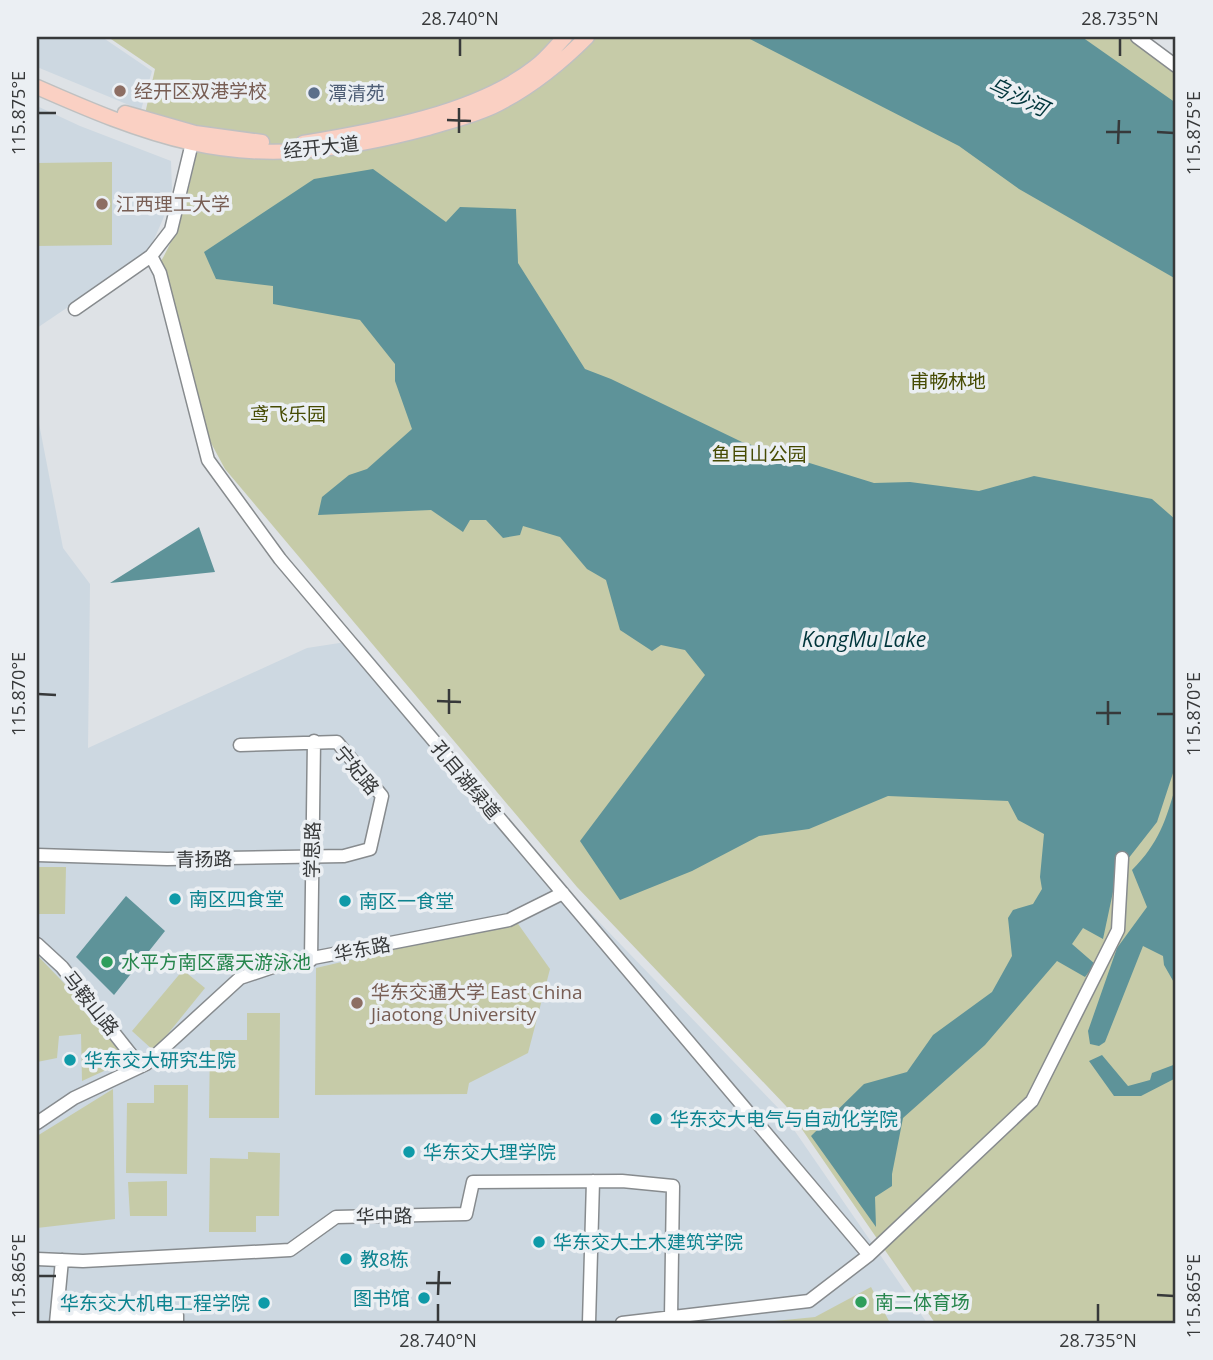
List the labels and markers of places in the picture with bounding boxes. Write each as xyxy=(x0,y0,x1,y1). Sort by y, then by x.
place label: 经开区双港学校 xyxy=(134,78,267,104)
place label: 潭清苑 xyxy=(328,80,385,106)
marker: 经开区双港学校 xyxy=(112,83,128,99)
marker: 潭清苑 xyxy=(306,85,322,101)
place label: 江西理工大学 xyxy=(116,191,230,217)
marker: 江西理工大学 xyxy=(94,196,110,212)
place label: 南区四食堂 xyxy=(189,886,284,912)
place label: 南区一食堂 xyxy=(359,888,454,914)
marker: 南区四食堂 xyxy=(167,891,183,907)
marker: 南区一食堂 xyxy=(337,893,353,909)
place label: 水平方南区露天游泳池 xyxy=(121,949,311,975)
marker: 水平方南区露天游泳池 xyxy=(99,954,115,970)
place label: 华东交通大学 East China Jiaotong University xyxy=(369,979,582,1027)
marker: 华东交通大学 East China Jiaotong University xyxy=(349,995,365,1011)
place label: 华东交大研究生院 xyxy=(84,1047,236,1073)
marker: 华东交大研究生院 xyxy=(62,1052,78,1068)
place label: 华东交大电气与自动化学院 xyxy=(670,1106,898,1132)
marker: 华东交大电气与自动化学院 xyxy=(648,1111,664,1127)
place label: 华东交大理学院 xyxy=(423,1139,556,1165)
marker: 华东交大理学院 xyxy=(401,1144,417,1160)
place label: 华东交大土木建筑学院 xyxy=(553,1229,743,1255)
marker: 华东交大土木建筑学院 xyxy=(531,1234,547,1250)
place label: 教8栋 xyxy=(360,1246,409,1272)
marker: 教8栋 xyxy=(338,1251,354,1267)
place label: 图书馆 xyxy=(353,1285,410,1311)
place label: 南二体育场 xyxy=(875,1289,970,1315)
place label: 华东交大机电工程学院 xyxy=(60,1290,250,1316)
marker: 图书馆 xyxy=(416,1290,432,1306)
marker: 南二体育场 xyxy=(853,1294,869,1310)
marker: 华东交大机电工程学院 xyxy=(256,1295,272,1311)

